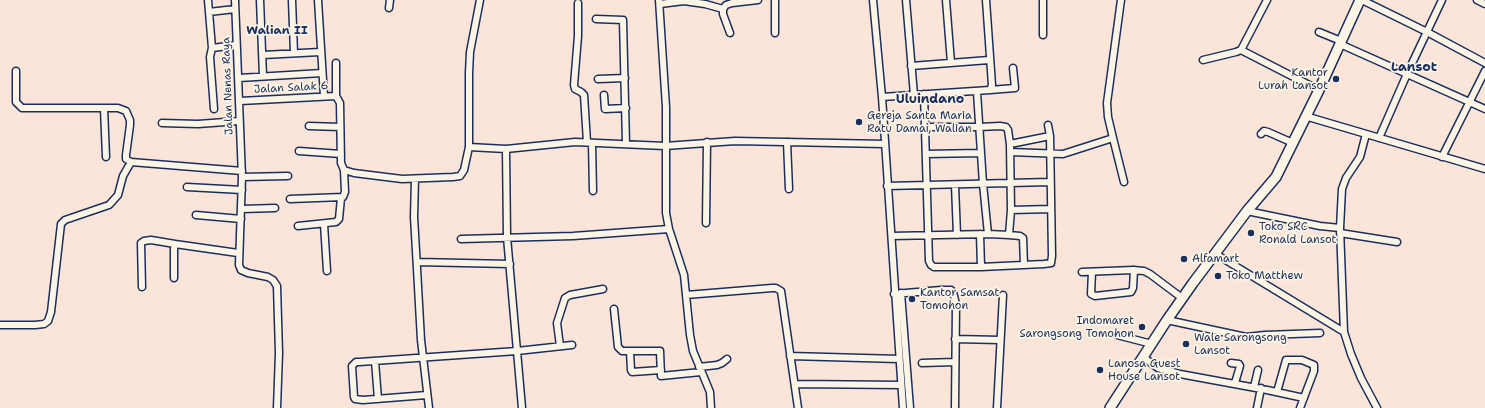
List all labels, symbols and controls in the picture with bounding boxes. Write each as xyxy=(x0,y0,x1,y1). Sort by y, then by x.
district label: Walian II xyxy=(246,24,308,38)
street label: Jalan Nenas Raya xyxy=(220,37,236,135)
district label: Lansot xyxy=(1391,60,1437,76)
place label: Kantor Lurah Lansot xyxy=(1258,66,1328,92)
marker: Kantor Lurah Lansot xyxy=(1331,74,1341,84)
street label: Jalan Salak 6 xyxy=(253,79,329,97)
district label: Uluindano xyxy=(896,92,964,108)
place label: Gereja Santa Maria Ratu Damai, Walian xyxy=(867,109,972,135)
marker: Gereja Santa Maria Ratu Damai, Walian xyxy=(854,117,864,127)
place label: Toko SRC Ronald Lansot xyxy=(1259,220,1336,246)
marker: Toko SRC Ronald Lansot xyxy=(1246,228,1256,238)
place label: Alfamart xyxy=(1192,252,1239,266)
marker: Alfamart xyxy=(1179,254,1189,264)
place label: Toko Matthew xyxy=(1226,269,1303,283)
marker: Toko Matthew xyxy=(1213,271,1223,281)
place label: Kantor Samsat Tomohon xyxy=(920,286,999,312)
marker: Kantor Samsat Tomohon xyxy=(907,294,917,304)
place label: Indomaret Sarongsong Tomohon xyxy=(1020,314,1134,340)
marker: Indomaret Sarongsong Tomohon xyxy=(1137,322,1147,332)
place label: Wale Sarongsong Lansot xyxy=(1194,331,1287,357)
marker: Wale Sarongsong Lansot xyxy=(1181,339,1191,349)
place label: Lanosa Guest House Lansot xyxy=(1108,357,1181,383)
marker: Lanosa Guest House Lansot xyxy=(1095,365,1105,375)

